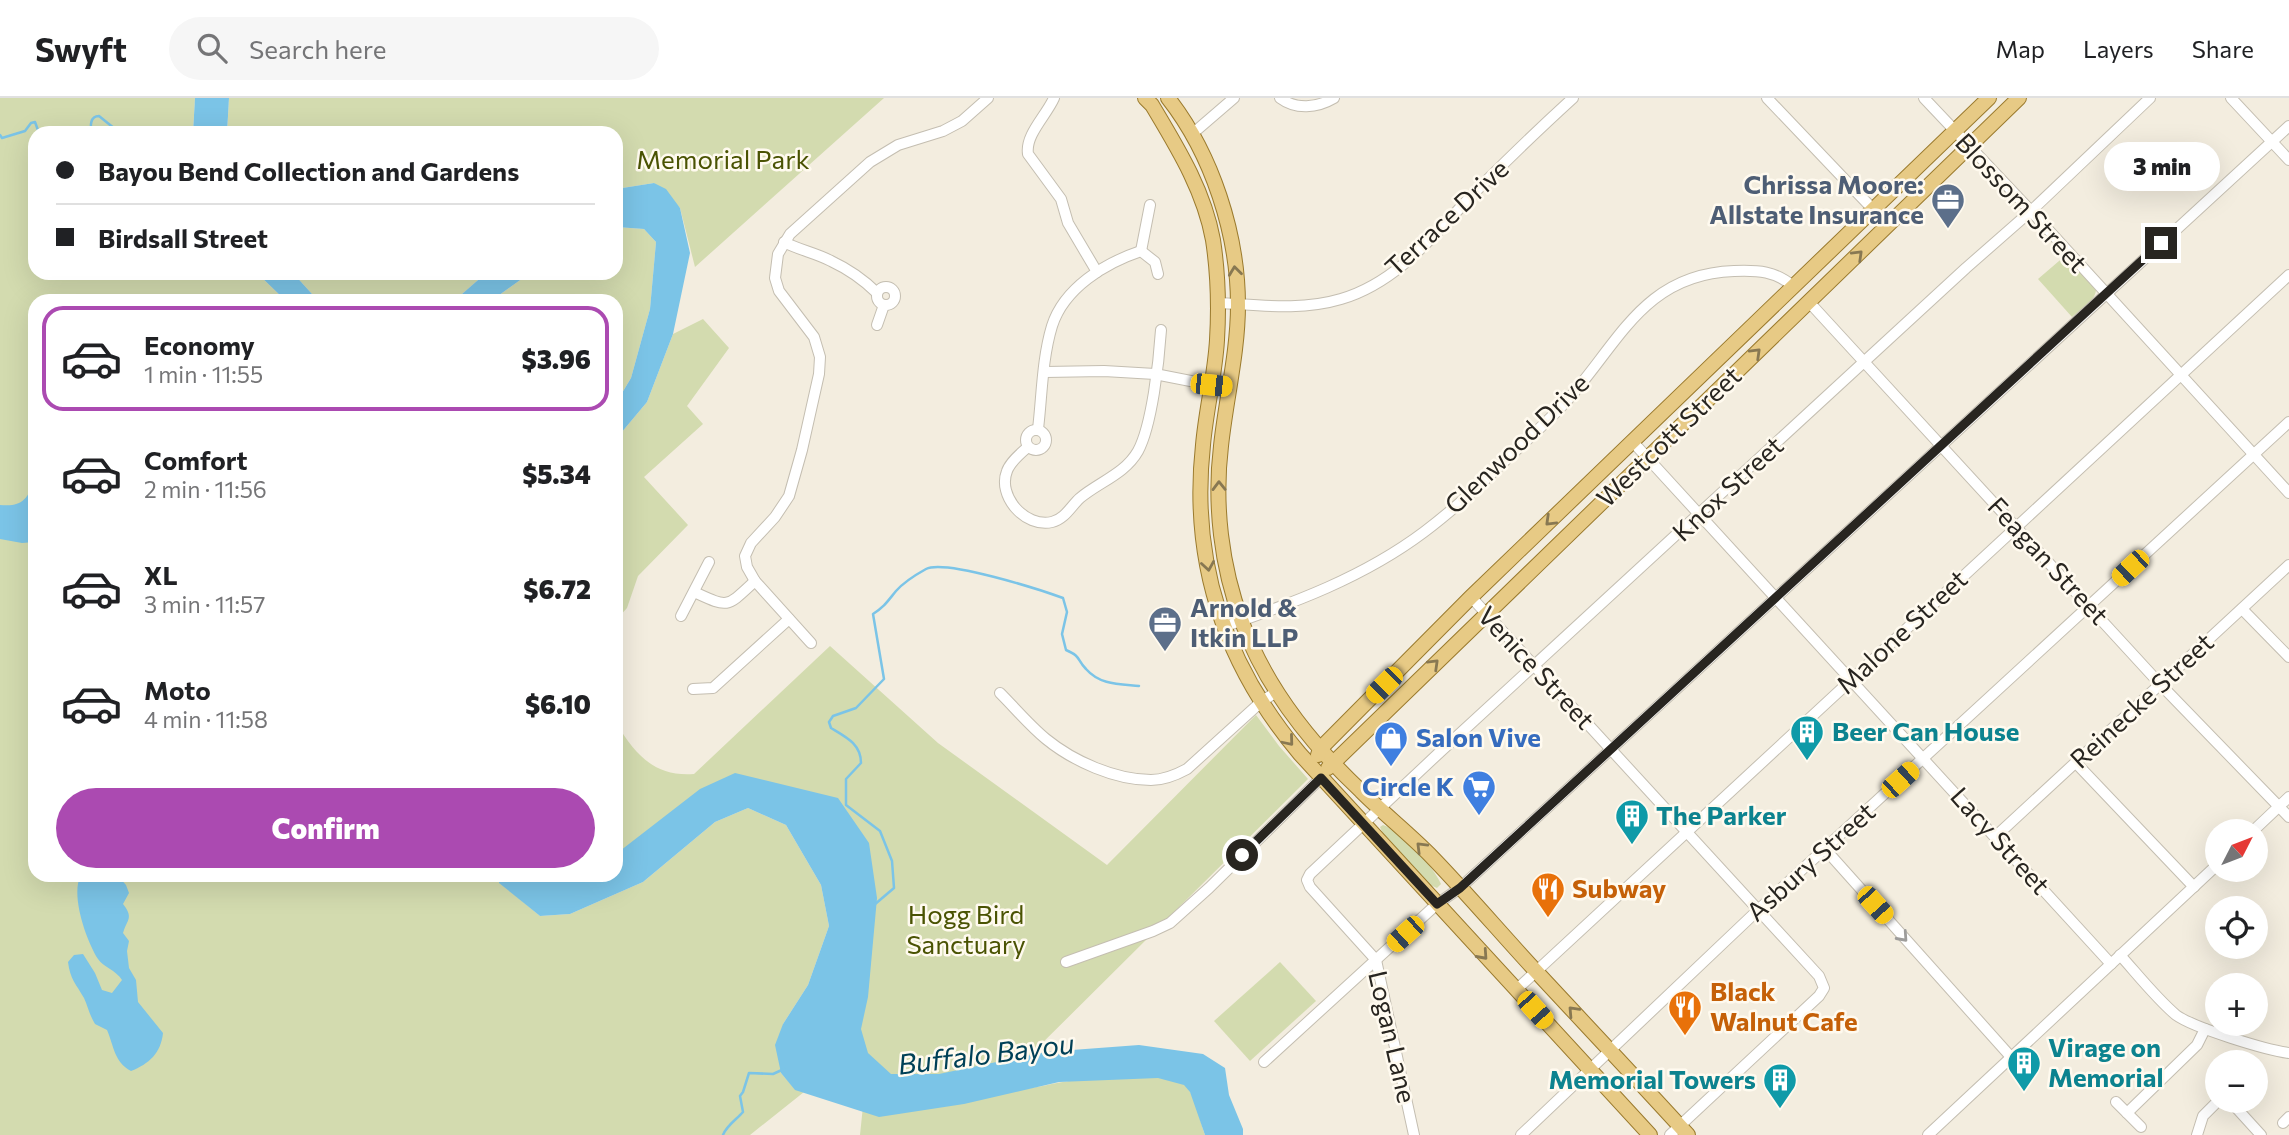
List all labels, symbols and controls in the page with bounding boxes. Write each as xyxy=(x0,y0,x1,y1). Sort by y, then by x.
search box xyxy=(169,17,659,80)
text: Swyft xyxy=(35,28,127,69)
icon: search xyxy=(193,29,231,67)
text: Search here xyxy=(249,33,386,64)
text: Map xyxy=(1996,34,2045,63)
text: Layers xyxy=(2083,34,2154,63)
text: Share xyxy=(2192,34,2254,63)
street label: Blossom Street xyxy=(1950,126,2094,278)
callout: 3 min xyxy=(2103,142,2219,190)
park label: Memorial Park xyxy=(636,143,810,174)
street label: Terrace Drive xyxy=(1378,152,1514,282)
text: 3 min xyxy=(2133,152,2191,180)
text: Bayou Bend Collection and Gardens xyxy=(98,155,519,186)
place label: Chrissa Moore: Allstate Insurance xyxy=(1709,168,1924,229)
office icon: Chrissa Moore: Allstate Insurance xyxy=(1929,181,1967,230)
text: Birdsall Street xyxy=(98,222,268,253)
route end xyxy=(2145,227,2177,259)
one-way arrow xyxy=(1850,250,1863,263)
one-way arrow xyxy=(1228,265,1243,276)
icon: car xyxy=(60,327,123,390)
text: Economy xyxy=(144,329,255,360)
text: $3.96 xyxy=(522,343,591,374)
one-way arrow xyxy=(1748,349,1761,362)
street label: Westcott Street xyxy=(1589,359,1747,513)
text: 1 min · 11:55 xyxy=(144,360,263,388)
street label: Glenwood Drive xyxy=(1437,366,1594,519)
car xyxy=(1190,372,1233,398)
street label: Knox Street xyxy=(1665,429,1789,547)
icon: car xyxy=(60,442,123,505)
text: Comfort xyxy=(144,444,247,475)
text: $5.34 xyxy=(522,458,591,489)
text: 2 min · 11:56 xyxy=(144,475,267,503)
one-way arrow xyxy=(1211,480,1227,491)
street label: Feagan Street xyxy=(1982,490,2116,630)
one-way arrow xyxy=(1545,512,1558,525)
car xyxy=(2108,546,2153,590)
icon: car xyxy=(60,557,123,620)
text: XL xyxy=(144,559,178,590)
one-way arrow xyxy=(1200,560,1215,572)
street label: Malone Street xyxy=(1829,562,1973,699)
text: $6.72 xyxy=(523,573,591,604)
text: 3 min · 11:57 xyxy=(144,590,265,618)
place label: Arnold & Itkin LLP xyxy=(1190,591,1299,652)
street label: Venice Street xyxy=(1472,599,1602,735)
office icon: Arnold & Itkin LLP xyxy=(1146,604,1184,653)
street label: Reinecke Street xyxy=(2063,626,2219,774)
one-way arrow xyxy=(1426,660,1439,673)
car xyxy=(1362,663,1407,707)
icon: car xyxy=(60,672,123,735)
text: Moto xyxy=(144,674,211,705)
text: $6.10 xyxy=(525,688,591,719)
text: 4 min · 11:58 xyxy=(144,705,268,733)
building icon: Beer Can House xyxy=(1788,713,1826,762)
place label: Beer Can House xyxy=(1832,715,2019,746)
shop icon: Salon Vive xyxy=(1372,719,1410,768)
place label: Salon Vive xyxy=(1416,721,1541,752)
one-way arrow xyxy=(1281,733,1293,746)
car xyxy=(1878,758,1923,802)
supermarket icon: Circle K xyxy=(1460,768,1498,817)
place label: Circle K xyxy=(1362,770,1454,801)
street label: Lacy Street xyxy=(1945,780,2057,900)
button: Confirm xyxy=(56,788,595,868)
street label: Asbury Street xyxy=(1739,795,1881,927)
building icon: The Parker xyxy=(1613,797,1651,846)
place label: The Parker xyxy=(1656,799,1787,830)
north arrow xyxy=(2205,819,2268,882)
map controls xyxy=(2205,819,2268,1113)
route start xyxy=(1226,839,1258,871)
one-way arrow xyxy=(1417,842,1430,855)
restaurant icon: Subway xyxy=(1529,870,1567,919)
place label: Subway xyxy=(1572,872,1666,903)
car xyxy=(1854,882,1897,928)
button: locate xyxy=(2205,896,2268,959)
park label: Hogg Bird Sanctuary xyxy=(906,898,1026,959)
car xyxy=(1383,912,1428,956)
one-way arrow xyxy=(1895,928,1907,941)
one-way arrow xyxy=(1475,947,1488,960)
street label: Logan Lane xyxy=(1363,967,1424,1106)
button: + xyxy=(2205,973,2268,1036)
place label: Black Walnut Cafe xyxy=(1710,975,1858,1036)
car xyxy=(1514,987,1557,1033)
restaurant icon: Black Walnut Cafe xyxy=(1666,988,1704,1037)
one-way arrow xyxy=(1569,1006,1581,1019)
water label: Buffalo Bayou xyxy=(896,1025,1076,1081)
place label: Virage on Memorial xyxy=(2048,1031,2164,1092)
building icon: Virage on Memorial xyxy=(2005,1044,2043,1093)
button: − xyxy=(2205,1050,2268,1113)
building icon: Memorial Towers xyxy=(1761,1061,1799,1110)
place label: Memorial Towers xyxy=(1548,1063,1756,1094)

